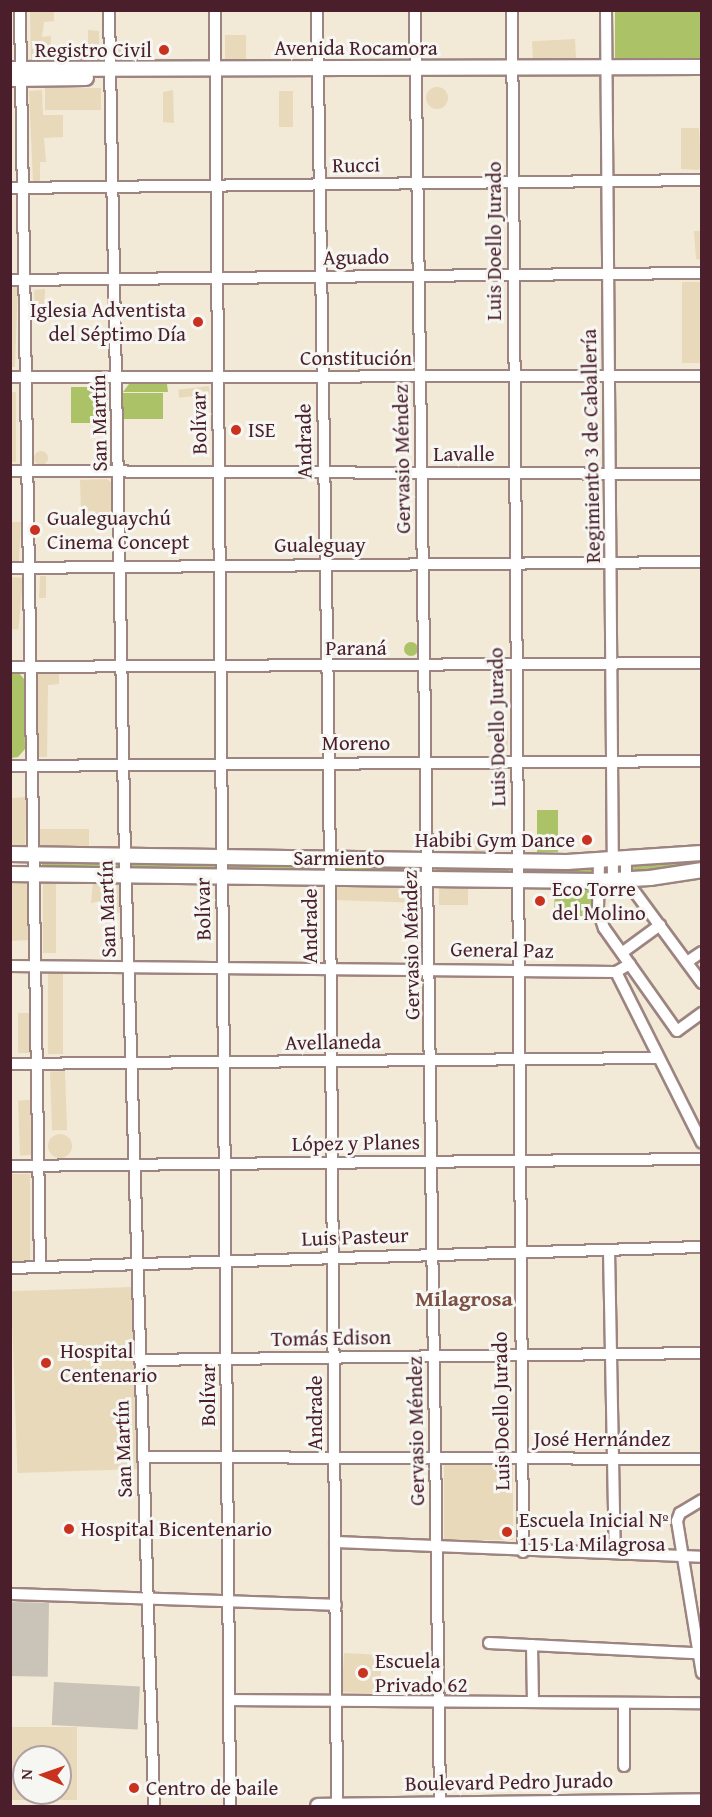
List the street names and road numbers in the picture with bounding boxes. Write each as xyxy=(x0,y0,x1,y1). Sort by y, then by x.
street label: Avenida Rocamora xyxy=(274,35,438,61)
street label: Rucci xyxy=(332,152,380,178)
street label: Luis Doello Jurado xyxy=(481,161,507,321)
street label: Aguado xyxy=(323,244,389,270)
street label: Regimiento 3 de Caballería xyxy=(576,329,606,563)
street label: Constitución xyxy=(300,345,412,371)
street label: San Martín xyxy=(86,374,112,472)
street label: Gervasio Méndez xyxy=(388,384,416,534)
street label: Bolívar xyxy=(186,391,212,455)
street label: Andrade xyxy=(291,403,317,479)
street label: Lavalle xyxy=(433,441,495,467)
street label: Gualeguay xyxy=(274,532,366,558)
street label: Paraná xyxy=(325,635,387,661)
street label: Luis Doello Jurado xyxy=(483,647,511,807)
street label: Moreno xyxy=(322,730,390,756)
street label: Sarmiento xyxy=(293,845,385,871)
street label: San Martín xyxy=(93,860,121,958)
street label: Gervasio Méndez xyxy=(397,870,425,1020)
street label: Bolívar xyxy=(190,877,216,941)
street label: Andrade xyxy=(297,888,323,964)
street label: General Paz xyxy=(450,937,554,963)
street label: Avellaneda xyxy=(285,1029,381,1055)
street label: López y Planes xyxy=(292,1129,420,1157)
street label: Luis Pasteur xyxy=(301,1223,409,1251)
street label: Tomás Edison xyxy=(271,1324,391,1352)
street label: Luis Doello Jurado xyxy=(487,1331,515,1491)
street label: Gervasio Méndez xyxy=(402,1356,430,1506)
street label: Bolívar xyxy=(195,1363,221,1427)
street label: Andrade xyxy=(302,1375,328,1451)
street label: San Martín xyxy=(109,1400,137,1498)
street label: José Hernández xyxy=(534,1426,670,1452)
street label: Boulevard Pedro Jurado xyxy=(405,1768,613,1796)

